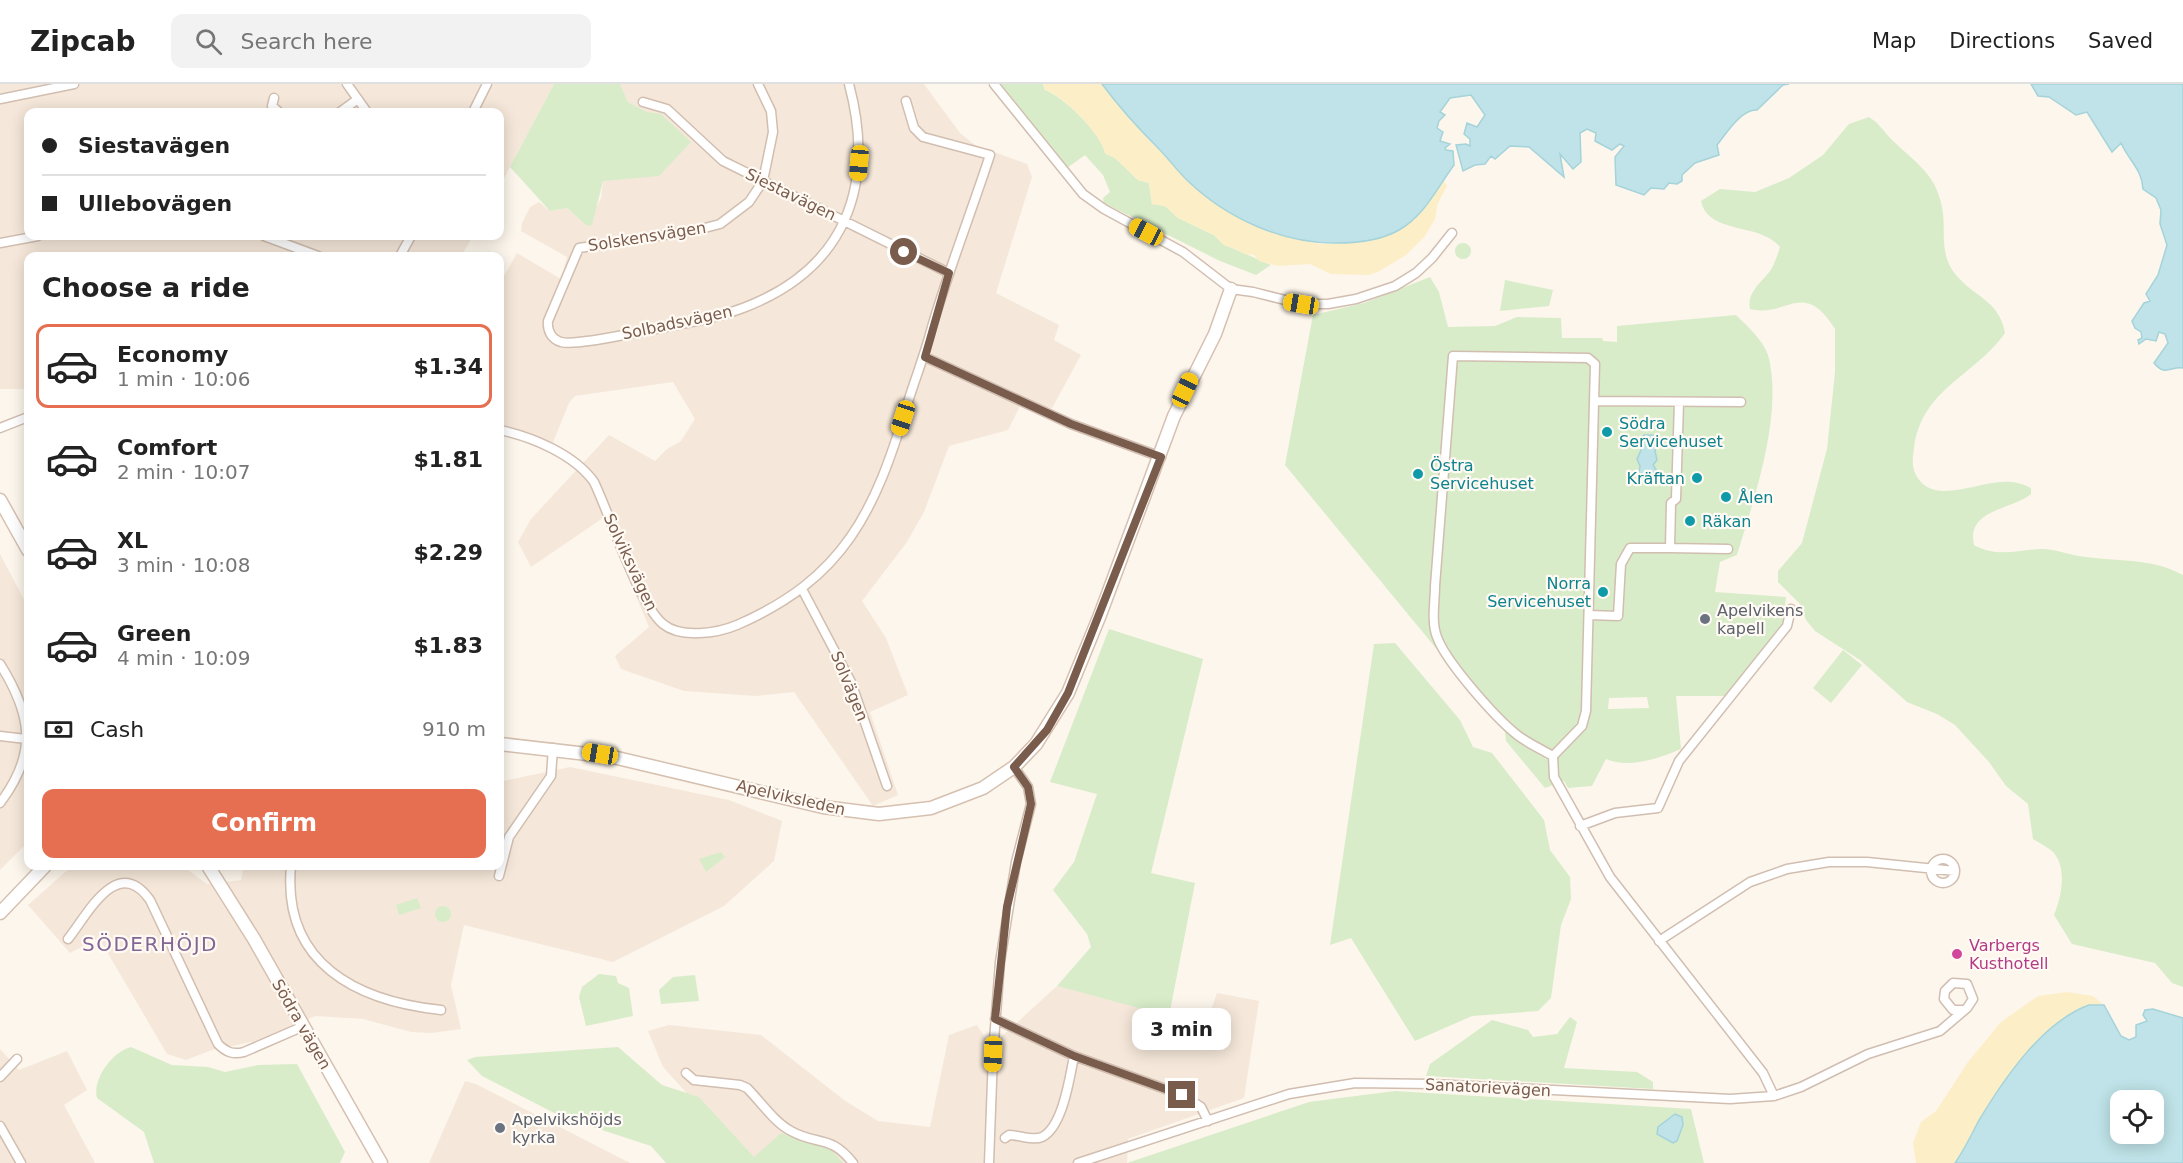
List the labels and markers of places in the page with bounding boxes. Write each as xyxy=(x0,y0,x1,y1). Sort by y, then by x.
place label: Södra Servicehuset xyxy=(1619,414,1723,451)
marker: Södra Servicehuset xyxy=(1600,425,1614,439)
place label: Östra Servicehuset xyxy=(1430,456,1534,493)
marker: Östra Servicehuset xyxy=(1411,467,1425,481)
place label: Kräftan xyxy=(1627,469,1685,488)
marker: Kräftan xyxy=(1690,471,1704,485)
place label: Ålen xyxy=(1738,488,1773,507)
marker: Ålen xyxy=(1719,490,1733,504)
place label: Räkan xyxy=(1702,512,1752,531)
marker: Räkan xyxy=(1683,514,1697,528)
place label: Norra Servicehuset xyxy=(1487,574,1591,611)
marker: Norra Servicehuset xyxy=(1596,585,1610,599)
place label: Apelvikens kapell xyxy=(1717,601,1803,638)
marker: Apelvikens kapell xyxy=(1698,612,1712,626)
place label: Varbergs Kusthotell xyxy=(1969,936,2048,973)
marker: Varbergs Kusthotell xyxy=(1950,947,1964,961)
place label: Apelvikshöjds kyrka xyxy=(512,1110,622,1147)
marker: Apelvikshöjds kyrka xyxy=(493,1121,507,1135)

